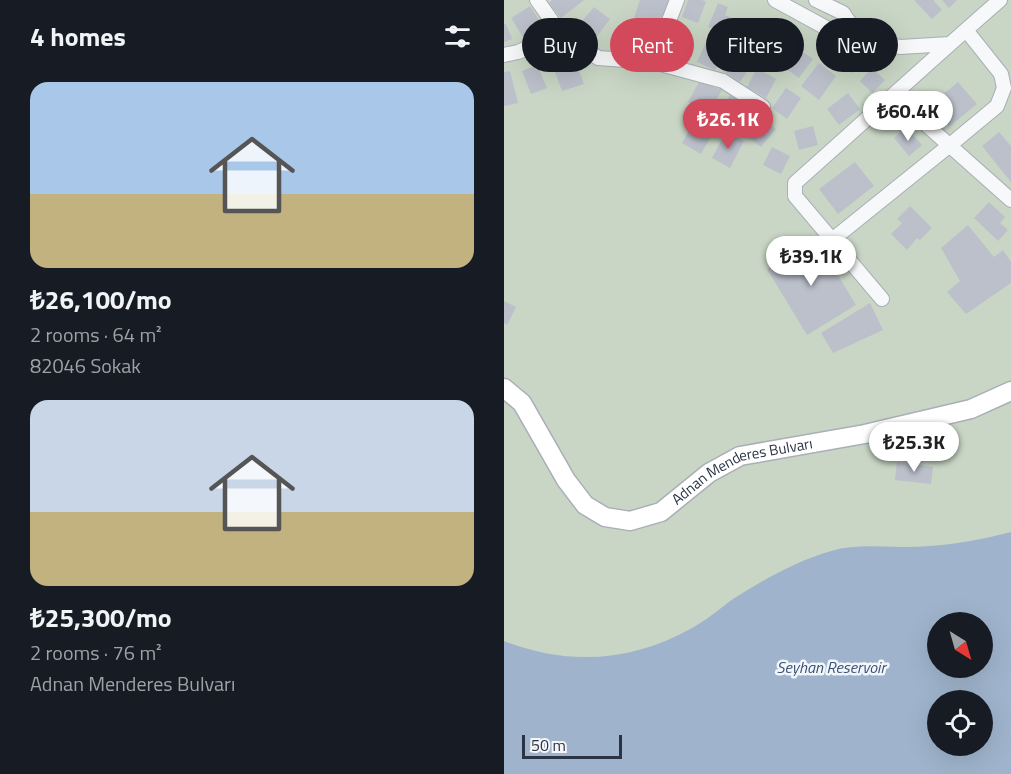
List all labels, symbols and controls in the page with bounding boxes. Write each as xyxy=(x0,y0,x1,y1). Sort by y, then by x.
text: 4 homes xyxy=(30,17,126,56)
chip: Buy xyxy=(522,18,598,72)
chip: Rent xyxy=(610,18,694,72)
chip: Filters xyxy=(706,18,804,72)
chip: New xyxy=(816,18,898,72)
icon: filters xyxy=(441,20,474,53)
pin: ₺60.4K xyxy=(859,91,957,142)
text: ₺60.4K xyxy=(877,95,939,126)
pin: ₺26.1K xyxy=(679,99,777,150)
text: ₺26.1K xyxy=(697,103,759,134)
icon: home xyxy=(198,121,306,229)
pin: ₺39.1K xyxy=(762,236,860,287)
text: ₺39.1K xyxy=(780,240,842,271)
text: ₺26,100/mo xyxy=(30,280,172,319)
text: 2 rooms · 64 m² xyxy=(30,319,162,350)
text: 82046 Sokak xyxy=(30,350,141,381)
pin: ₺25.3K xyxy=(865,422,963,473)
text: ₺25.3K xyxy=(883,426,945,457)
street label: Adnan Menderes Bulvarı xyxy=(666,431,814,510)
icon: home xyxy=(198,439,306,547)
text: ₺25,300/mo xyxy=(30,598,172,637)
north arrow xyxy=(927,612,993,678)
map controls xyxy=(927,612,993,756)
text: 2 rooms · 76 m² xyxy=(30,637,162,668)
water label: Seyhan Reservoir xyxy=(777,655,887,679)
text: Adnan Menderes Bulvarı xyxy=(30,668,235,699)
button: locate xyxy=(927,690,993,756)
scale bar xyxy=(522,732,622,760)
text: 50 m xyxy=(531,733,566,757)

